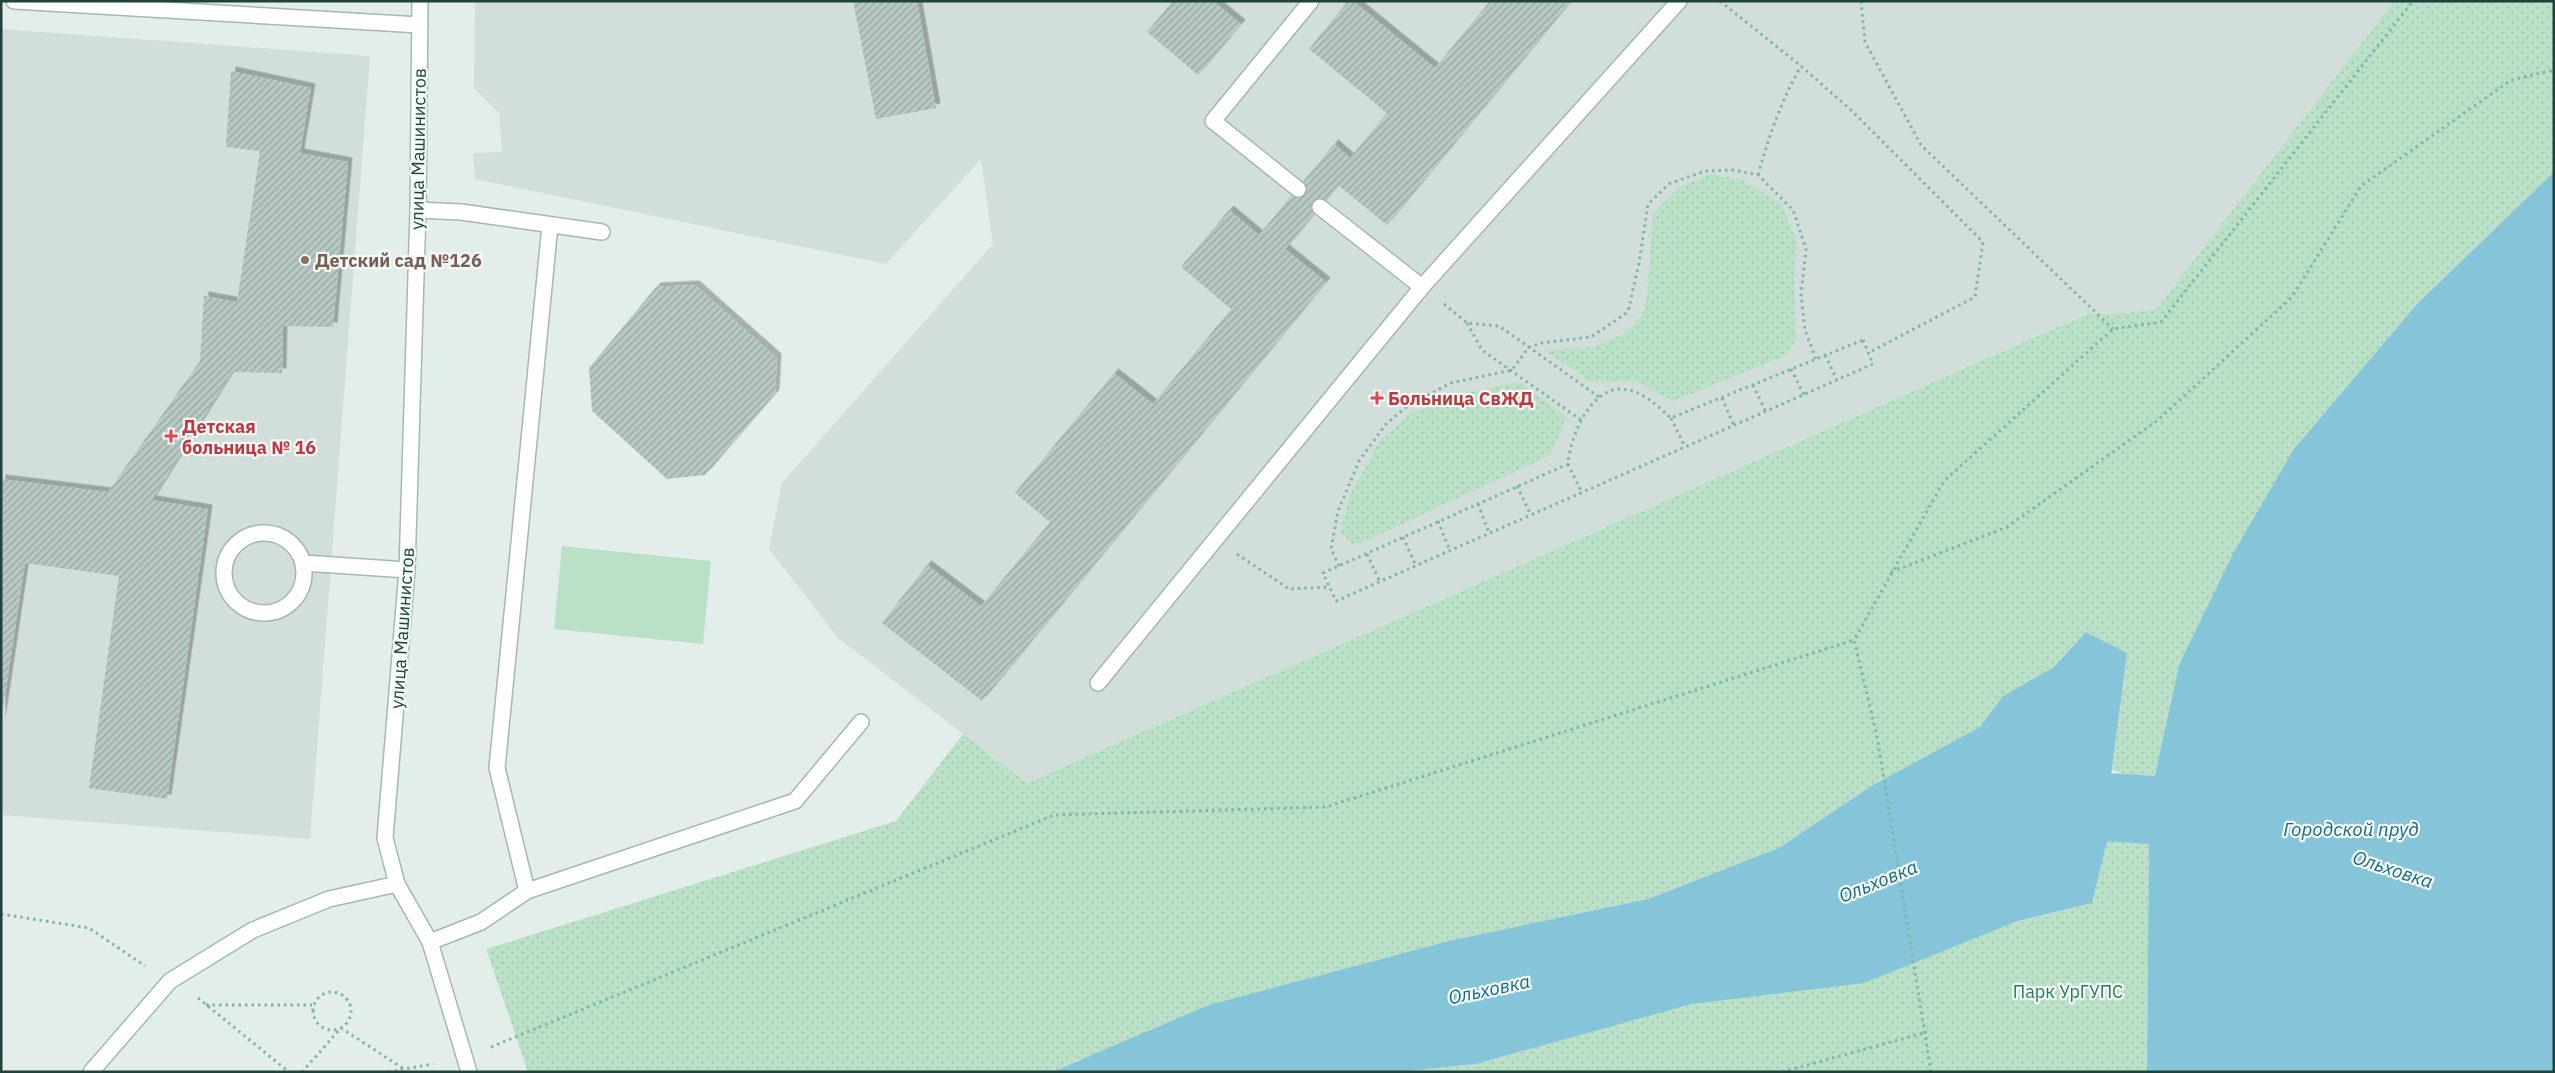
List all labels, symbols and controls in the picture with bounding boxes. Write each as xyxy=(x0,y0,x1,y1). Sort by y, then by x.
street label: улица Машинистов xyxy=(405,68,431,230)
place label: Детский сад №126 xyxy=(315,249,482,272)
marker: Детский сад №126 xyxy=(299,254,311,266)
place label: Больница СвЖД xyxy=(1388,387,1534,410)
marker: Больница СвЖД xyxy=(1370,391,1384,405)
place label: Детская больница № 16 xyxy=(182,415,316,459)
marker: Детская больница № 16 xyxy=(164,429,178,443)
street label: улица Машинистов xyxy=(385,546,419,710)
water label: Городской пруд xyxy=(2283,817,2419,841)
water label: Ольховка xyxy=(2350,845,2436,893)
water label: Ольховка xyxy=(1835,854,1921,908)
water label: Ольховка xyxy=(1446,969,1532,1009)
park label: Парк УрГУПС xyxy=(2013,980,2123,1003)

